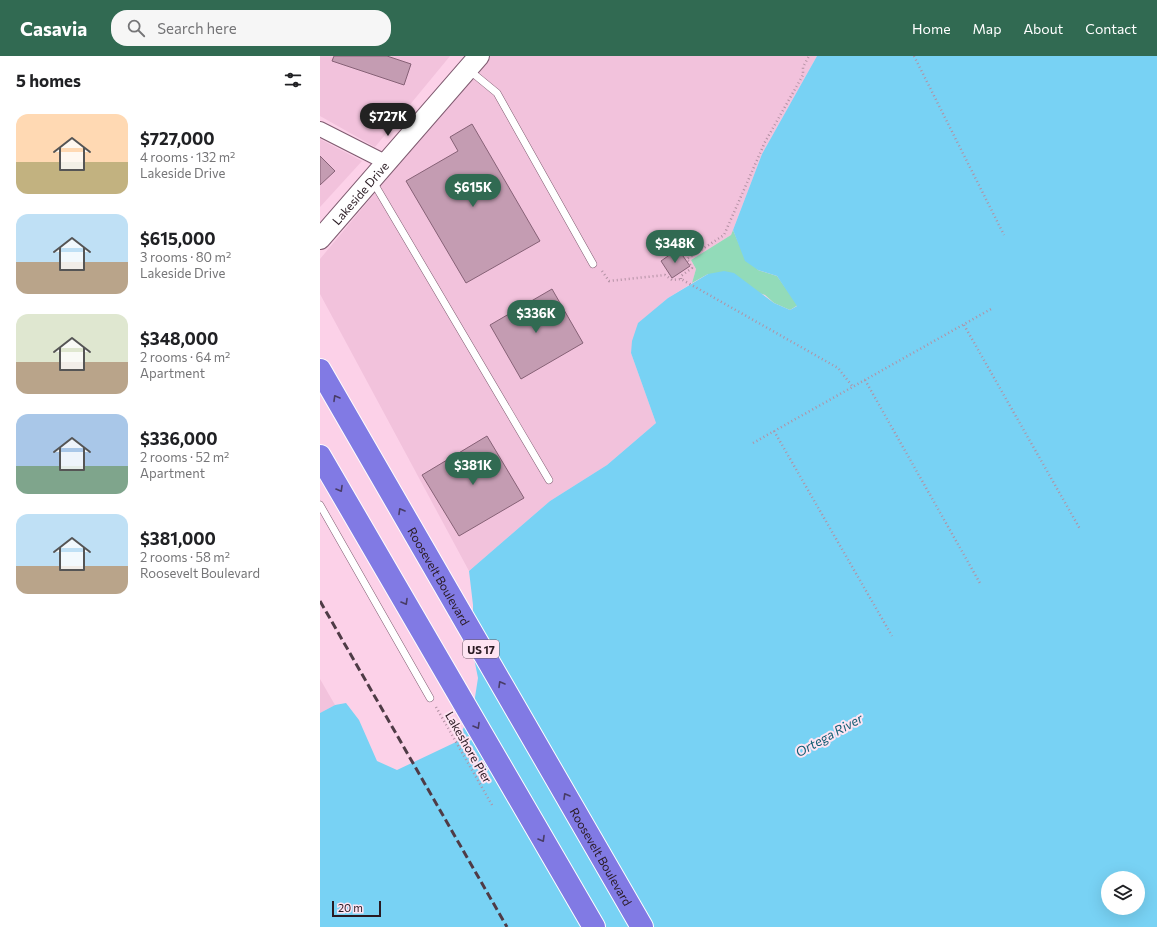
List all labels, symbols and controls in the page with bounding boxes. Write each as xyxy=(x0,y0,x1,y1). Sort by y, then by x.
search box xyxy=(111,10,391,46)
text: Casavia xyxy=(20,17,87,40)
icon: search xyxy=(125,17,147,39)
text: Search here xyxy=(157,19,237,37)
text: Home xyxy=(912,20,951,37)
text: Map xyxy=(973,20,1001,37)
text: About xyxy=(1023,20,1063,37)
text: Contact xyxy=(1085,20,1137,37)
icon: filters xyxy=(282,69,304,91)
text: 5 homes xyxy=(16,70,81,91)
pin: $727K xyxy=(360,103,416,137)
text: $727K xyxy=(369,108,407,124)
text: $727,000 xyxy=(140,128,215,149)
icon: home xyxy=(48,130,96,178)
text: 4 rooms · 132 m² xyxy=(140,149,235,165)
street label: Lakeside Drive xyxy=(329,159,391,227)
text: Lakeside Drive xyxy=(140,165,225,181)
pin: $615K xyxy=(445,174,501,208)
text: $615K xyxy=(454,179,492,195)
text: $615,000 xyxy=(140,228,216,249)
icon: home xyxy=(48,230,96,278)
pin: $348K xyxy=(647,230,703,264)
text: $348K xyxy=(655,235,695,251)
text: 3 rooms · 80 m² xyxy=(140,249,231,265)
text: Lakeside Drive xyxy=(140,265,225,281)
pin: $336K xyxy=(508,300,564,334)
text: $336K xyxy=(516,305,556,321)
text: $348,000 xyxy=(140,328,218,349)
icon: home xyxy=(48,330,96,378)
text: 2 rooms · 64 m² xyxy=(140,349,230,365)
text: Apartment xyxy=(140,365,205,381)
one-way arrow xyxy=(334,395,341,402)
text: $336,000 xyxy=(140,428,218,449)
icon: home xyxy=(48,430,96,478)
text: 2 rooms · 52 m² xyxy=(140,449,229,465)
pin: $381K xyxy=(445,452,501,486)
text: $381K xyxy=(454,457,492,473)
text: Apartment xyxy=(140,465,205,481)
one-way arrow xyxy=(335,485,342,492)
one-way arrow xyxy=(399,507,406,515)
street label: Roosevelt Boulevard xyxy=(405,525,473,628)
text: $381,000 xyxy=(140,528,216,549)
icon: home xyxy=(48,530,96,578)
text: 2 rooms · 58 m² xyxy=(140,549,230,565)
text: Roosevelt Boulevard xyxy=(140,565,260,581)
one-way arrow xyxy=(400,598,407,605)
road number: US 17 xyxy=(463,640,499,658)
one-way arrow xyxy=(499,681,506,688)
street label: Lakeshore Pier xyxy=(443,709,495,785)
water label: Ortega River xyxy=(792,709,866,760)
one-way arrow xyxy=(473,722,480,729)
one-way arrow xyxy=(564,793,571,800)
street label: Roosevelt Boulevard xyxy=(567,805,635,908)
one-way arrow xyxy=(538,835,545,842)
map controls xyxy=(1101,871,1145,915)
button: layers xyxy=(1101,871,1145,915)
scale bar xyxy=(332,899,381,918)
text: 20 m xyxy=(338,901,363,914)

